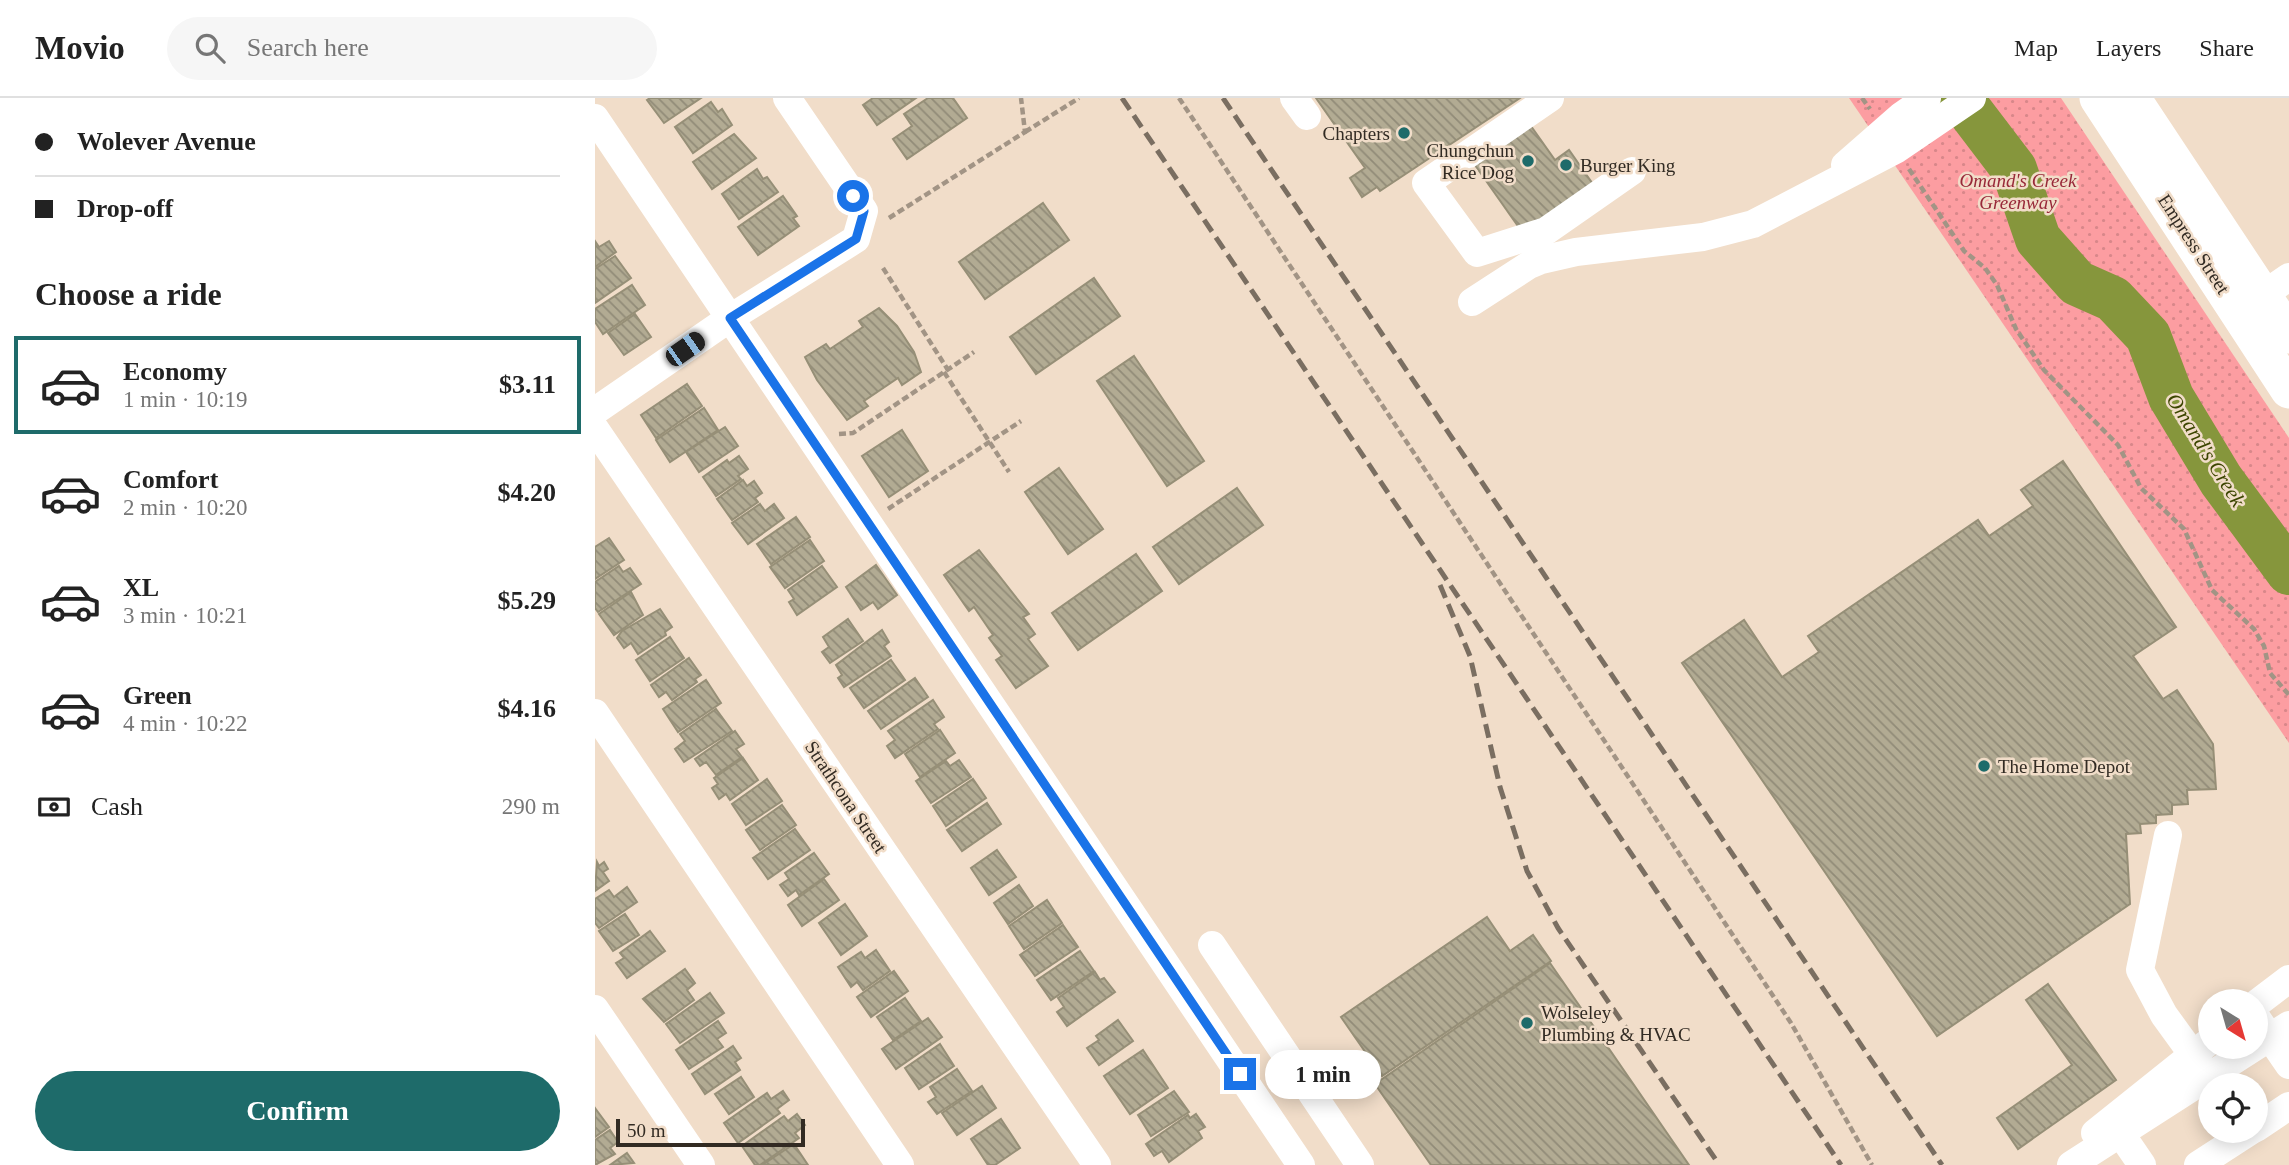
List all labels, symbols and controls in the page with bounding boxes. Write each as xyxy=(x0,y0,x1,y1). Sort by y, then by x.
search box xyxy=(167,17,657,80)
icon: search xyxy=(191,29,229,67)
text: Movio xyxy=(35,30,125,66)
text: Search here xyxy=(247,33,369,62)
text: Map xyxy=(2014,35,2058,61)
text: Layers xyxy=(2096,35,2161,61)
text: Share xyxy=(2199,35,2254,61)
place label: Chapters xyxy=(1322,123,1390,144)
marker: Chapters xyxy=(1396,125,1412,141)
text: Wolever Avenue xyxy=(77,127,256,156)
place label: Chungchun Rice Dog xyxy=(1426,140,1514,183)
marker: Chungchun Rice Dog xyxy=(1520,153,1536,169)
place label: Burger King xyxy=(1580,155,1676,176)
marker: Burger King xyxy=(1558,157,1574,173)
park label: Omand's Creek Greenway xyxy=(1960,170,2077,213)
route start xyxy=(837,180,869,212)
street label: Empress Street xyxy=(2154,190,2234,298)
text: Drop-off xyxy=(77,194,173,223)
text: Choose a ride xyxy=(35,276,222,312)
car xyxy=(662,328,709,370)
icon: car xyxy=(39,354,102,417)
text: Economy xyxy=(123,357,227,386)
text: $3.11 xyxy=(499,370,556,399)
text: 1 min · 10:19 xyxy=(123,387,248,412)
water label: Omand's Creek xyxy=(2162,389,2251,512)
icon: car xyxy=(39,462,102,525)
text: Comfort xyxy=(123,465,218,494)
text: $4.20 xyxy=(498,478,556,507)
text: 2 min · 10:20 xyxy=(123,495,248,520)
icon: car xyxy=(39,570,102,633)
text: XL xyxy=(123,573,159,602)
text: $5.29 xyxy=(498,586,556,615)
text: 3 min · 10:21 xyxy=(123,603,248,628)
icon: car xyxy=(39,678,102,741)
text: Green xyxy=(123,681,192,710)
text: $4.16 xyxy=(498,694,556,723)
text: 4 min · 10:22 xyxy=(123,711,248,736)
street label: Strathcona Street xyxy=(801,737,892,857)
place label: The Home Depot xyxy=(1998,756,2131,777)
marker: The Home Depot xyxy=(1976,758,1992,774)
icon: cash xyxy=(35,788,73,826)
text: Cash xyxy=(91,792,143,821)
text: 290 m xyxy=(502,794,560,819)
north arrow xyxy=(2198,989,2268,1059)
map controls xyxy=(2198,989,2268,1143)
place label: Wolseley Plumbing & HVAC xyxy=(1541,1002,1691,1045)
marker: Wolseley Plumbing & HVAC xyxy=(1519,1015,1535,1031)
callout: 1 min xyxy=(1265,1049,1380,1098)
route end xyxy=(1224,1058,1256,1090)
text: 1 min xyxy=(1295,1062,1351,1087)
button: Confirm xyxy=(35,1071,560,1151)
button: locate xyxy=(2198,1073,2268,1143)
scale bar xyxy=(616,1116,805,1148)
text: 50 m xyxy=(627,1120,666,1141)

